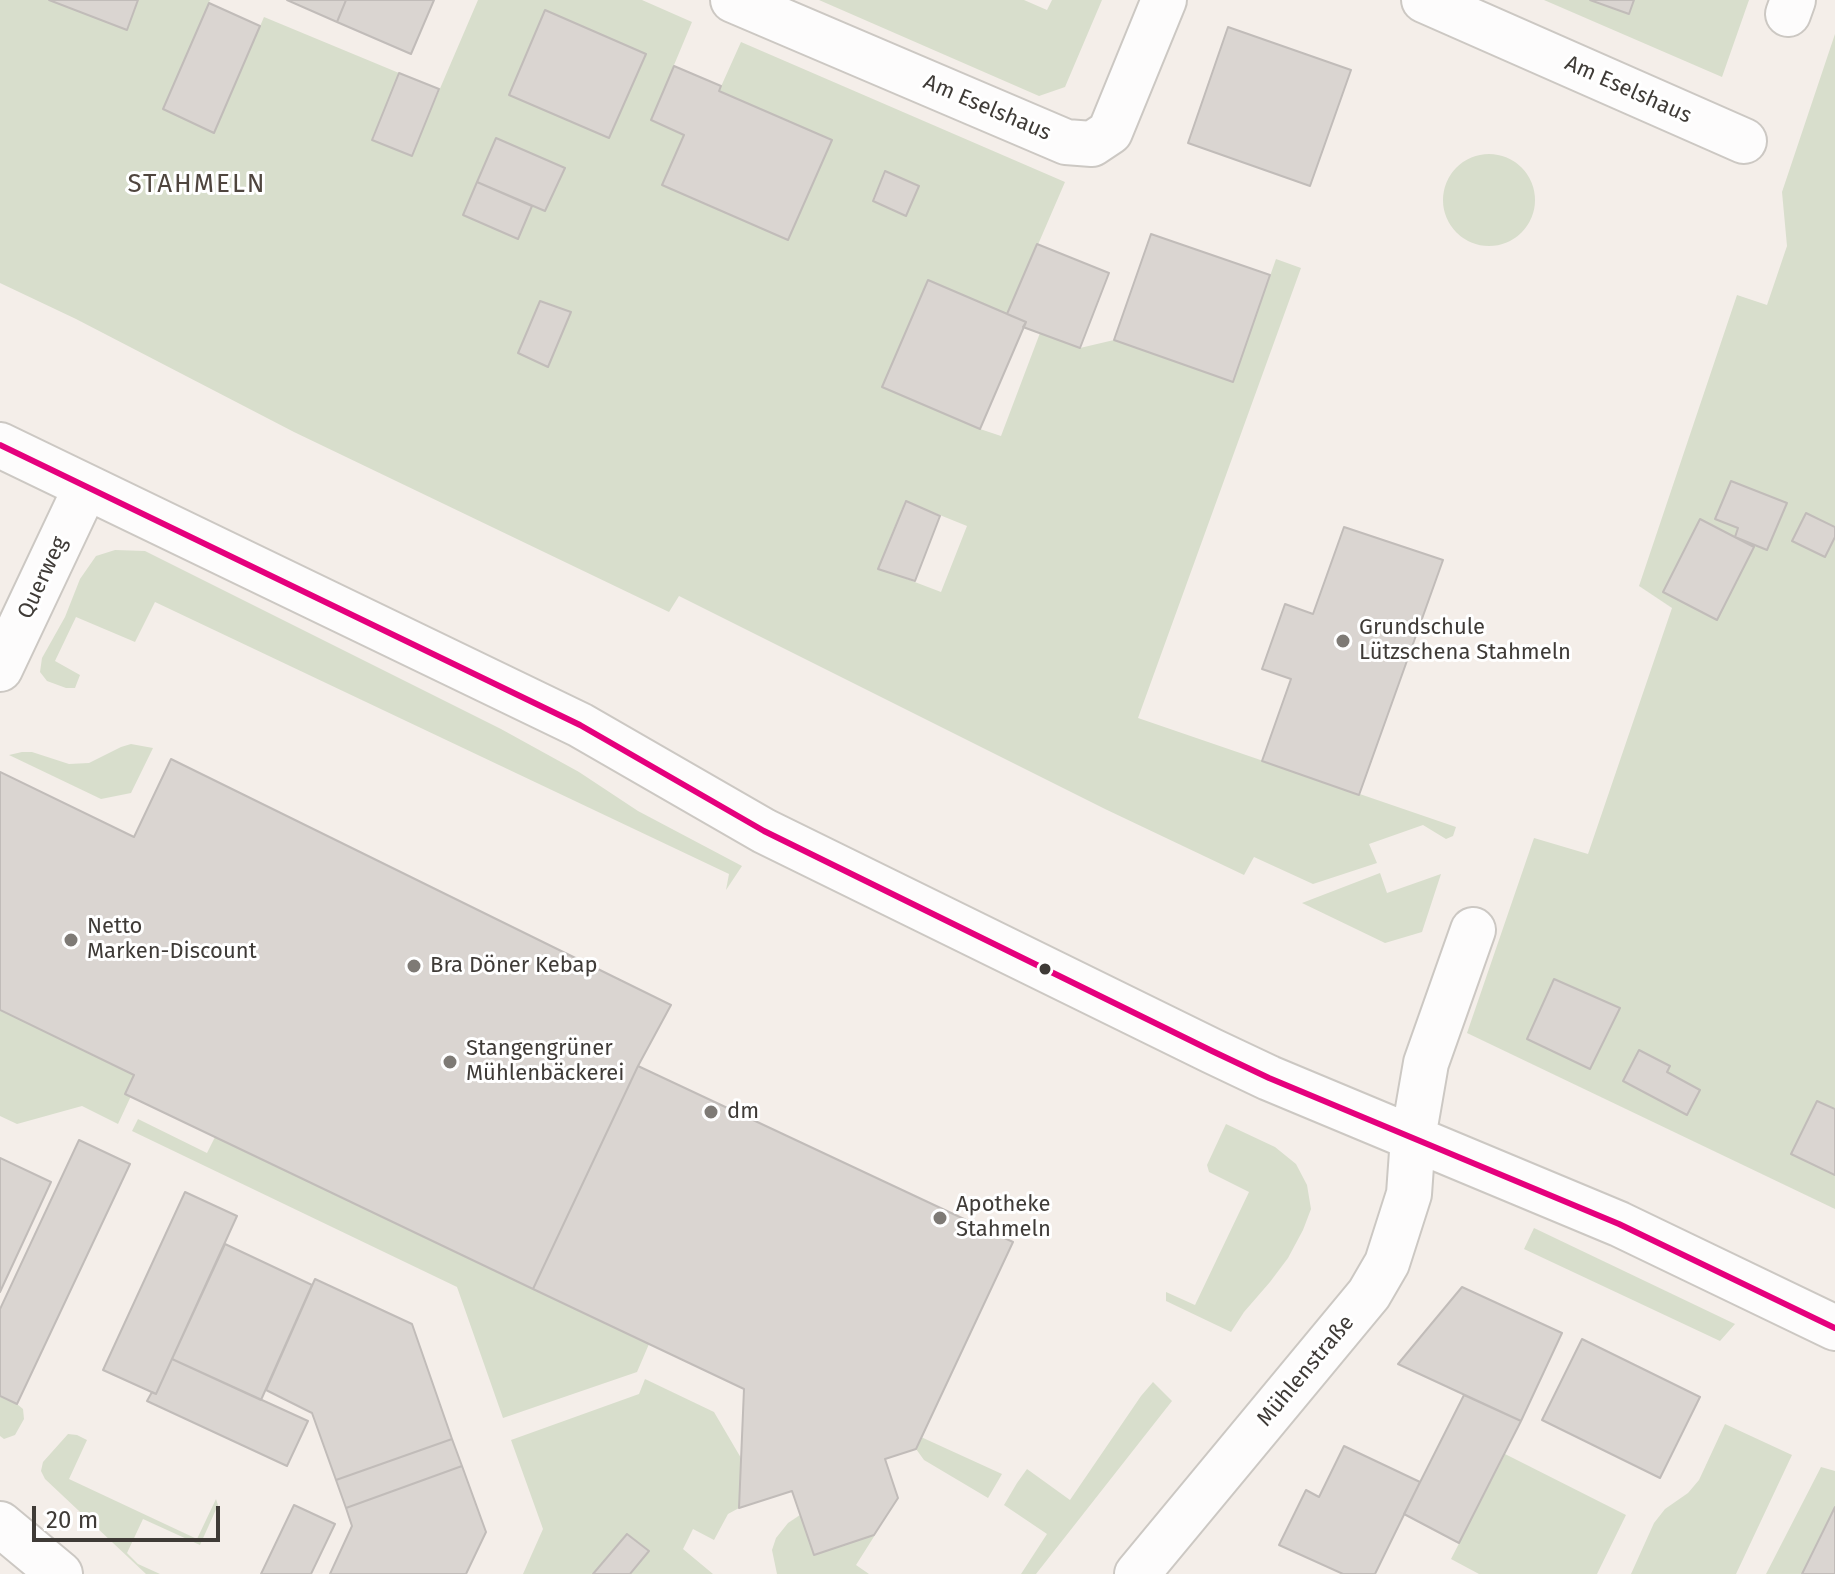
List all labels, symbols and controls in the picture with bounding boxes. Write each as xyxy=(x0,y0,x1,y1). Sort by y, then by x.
street label: Am Eselshaus xyxy=(1561,50,1695,130)
street label: Am Eselshaus xyxy=(919,69,1055,147)
district label: STAHMELN xyxy=(127,169,267,201)
street label: Querweg xyxy=(13,533,73,623)
place label: Grundschule Lützschena Stahmeln xyxy=(1359,615,1571,666)
marker: Grundschule Lützschena Stahmeln xyxy=(1334,632,1352,650)
place label: Netto Marken-Discount xyxy=(87,914,257,966)
marker: Netto Marken-Discount xyxy=(62,931,80,949)
place label: Bra Döner Kebap xyxy=(430,953,598,979)
marker: Bra Döner Kebap xyxy=(405,957,423,975)
unlabelled marker xyxy=(1037,961,1053,977)
place label: Stangengrüner Mühlenbäckerei xyxy=(466,1036,624,1088)
marker: Stangengrüner Mühlenbäckerei xyxy=(441,1053,459,1071)
place label: dm xyxy=(727,1099,759,1125)
marker: dm xyxy=(702,1103,720,1121)
place label: Apotheke Stahmeln xyxy=(956,1192,1051,1244)
marker: Apotheke Stahmeln xyxy=(931,1209,949,1227)
street label: Mühlenstraße xyxy=(1252,1310,1360,1432)
scale bar xyxy=(36,1490,224,1540)
text: 20 m xyxy=(46,1506,98,1534)

